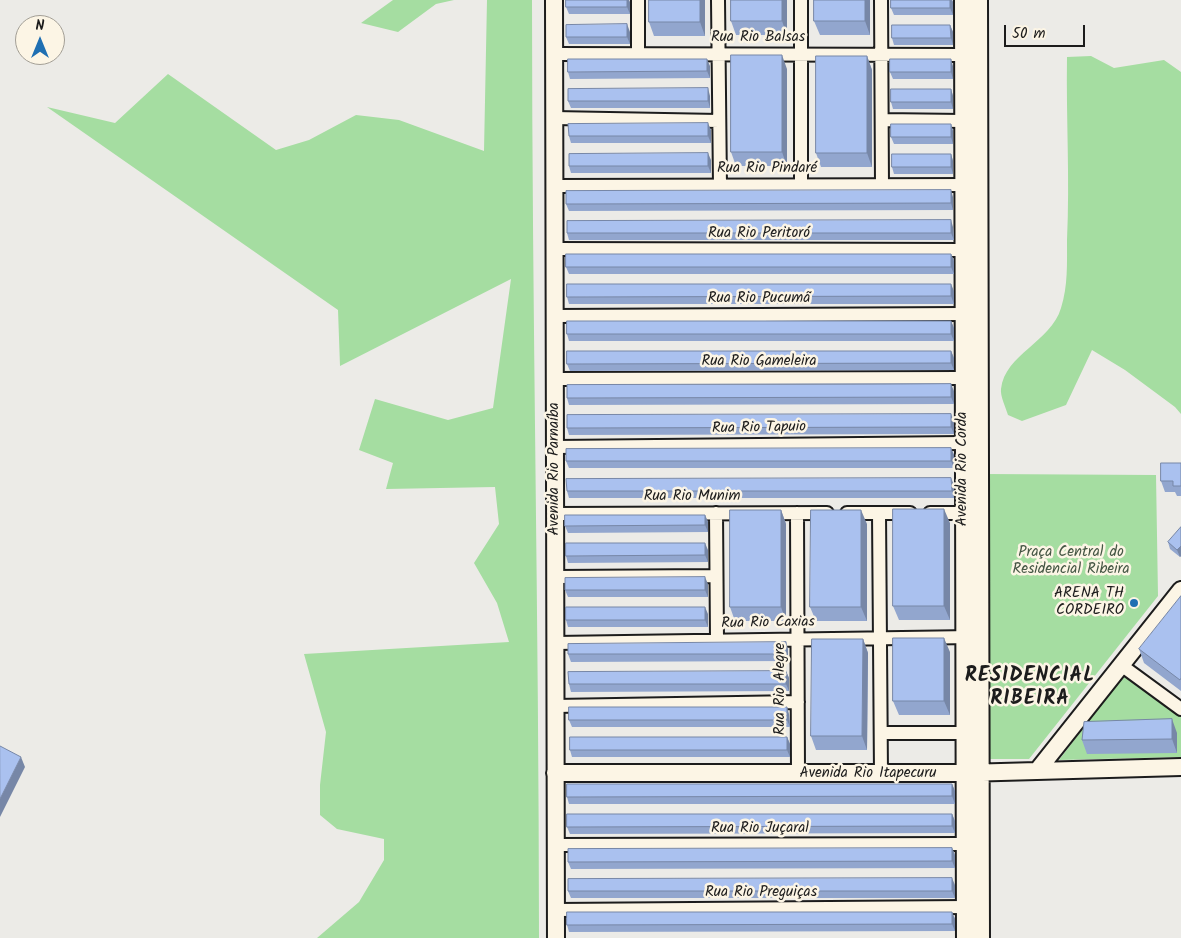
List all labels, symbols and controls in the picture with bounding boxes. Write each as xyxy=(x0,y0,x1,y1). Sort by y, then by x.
north arrow xyxy=(15,15,65,65)
text: N xyxy=(36,15,44,37)
scale bar xyxy=(1006,15,1087,47)
text: 50 m xyxy=(1012,22,1046,46)
street label: Rua Rio Balsas xyxy=(711,29,805,47)
street label: Rua Rio Pindaré xyxy=(717,160,817,178)
street label: Rua Rio Peritoró xyxy=(708,225,810,243)
street label: Rua Rio Pucumã xyxy=(708,290,810,308)
street label: Rua Rio Gameleira xyxy=(701,353,817,371)
street label: Avenida Rio Parnaíba xyxy=(546,402,564,536)
street label: Avenida Rio Corda xyxy=(954,412,972,526)
street label: Rua Rio Tapuio xyxy=(712,419,806,439)
street label: Rua Rio Munim xyxy=(644,488,740,506)
park label: Praça Central do Residencial Ribeira xyxy=(1012,544,1130,579)
place label: ARENA TH CORDEIRO xyxy=(1054,585,1124,620)
marker: ARENA TH CORDEIRO xyxy=(1128,597,1140,609)
street label: Rua Rio Caxias xyxy=(721,614,815,634)
street label: Rua Rio Alegre xyxy=(772,643,790,735)
district label: RESIDENCIAL RIBEIRA xyxy=(963,666,1097,713)
street label: Avenida Rio Itapecuru xyxy=(800,765,936,783)
street label: Rua Rio Juçaral xyxy=(711,820,809,838)
street label: Rua Rio Preguiças xyxy=(705,884,817,902)

